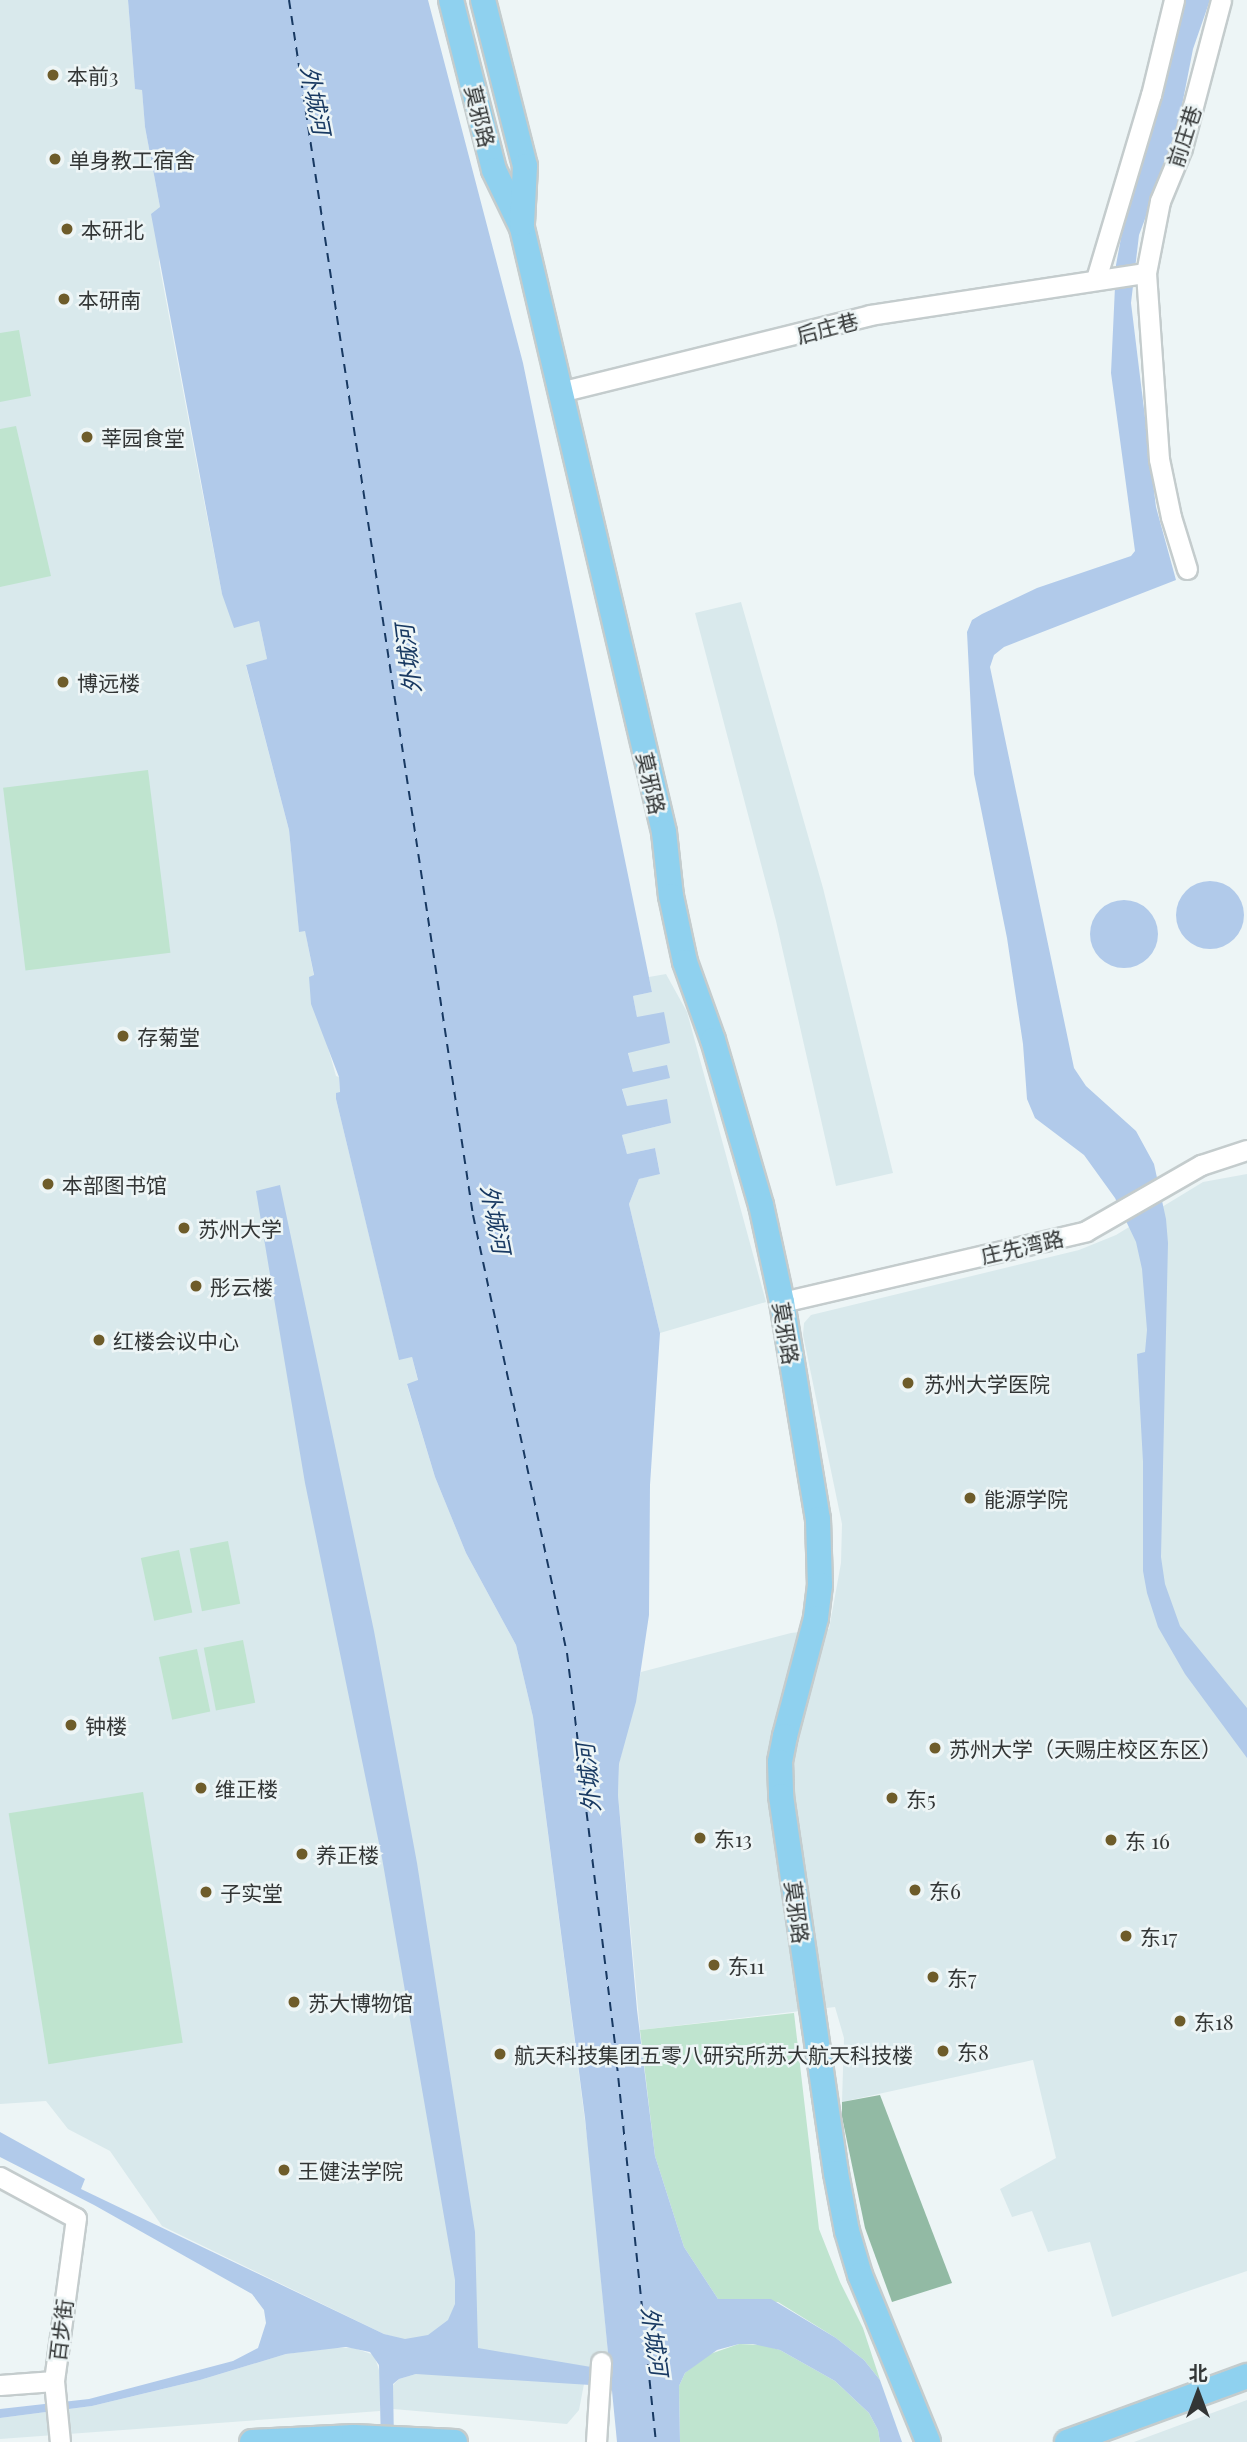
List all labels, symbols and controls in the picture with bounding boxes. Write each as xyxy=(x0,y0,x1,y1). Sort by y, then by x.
place label: 本前3 xyxy=(67,62,118,88)
water label: 外城河 xyxy=(296,64,336,136)
marker: 本前3 xyxy=(45,67,61,83)
street label: 莫邪路 xyxy=(461,82,501,150)
street label: 前庄巷 xyxy=(1161,102,1205,170)
place label: 单身教工宿舍 xyxy=(69,146,195,172)
marker: 单身教工宿舍 xyxy=(47,151,63,167)
place label: 本研北 xyxy=(81,216,144,242)
marker: 本研北 xyxy=(59,221,75,237)
place label: 本研南 xyxy=(78,286,141,312)
marker: 本研南 xyxy=(56,291,72,307)
street label: 后庄巷 xyxy=(793,307,861,347)
place label: 莘园食堂 xyxy=(101,424,185,450)
marker: 莘园食堂 xyxy=(79,429,95,445)
water label: 外城河 xyxy=(390,623,426,695)
place label: 博远楼 xyxy=(77,669,140,695)
marker: 博远楼 xyxy=(55,674,71,690)
street label: 莫邪路 xyxy=(633,749,671,817)
place label: 存菊堂 xyxy=(137,1023,200,1049)
marker: 存菊堂 xyxy=(115,1028,131,1044)
place label: 本部图书馆 xyxy=(62,1171,167,1197)
marker: 本部图书馆 xyxy=(40,1176,56,1192)
water label: 外城河 xyxy=(476,1183,516,1255)
place label: 苏州大学 xyxy=(198,1215,282,1241)
marker: 苏州大学 xyxy=(176,1220,192,1236)
street label: 庄先湾路 xyxy=(978,1224,1066,1268)
place label: 彤云楼 xyxy=(210,1273,273,1299)
marker: 彤云楼 xyxy=(188,1278,204,1294)
street label: 莫邪路 xyxy=(769,1300,805,1366)
place label: 红楼会议中心 xyxy=(113,1327,239,1353)
marker: 红楼会议中心 xyxy=(91,1332,107,1348)
place label: 苏州大学医院 xyxy=(924,1370,1050,1396)
marker: 苏州大学医院 xyxy=(898,1373,918,1393)
place label: 能源学院 xyxy=(984,1485,1068,1511)
marker: 能源学院 xyxy=(962,1490,978,1506)
place label: 钟楼 xyxy=(85,1712,127,1738)
marker: 钟楼 xyxy=(63,1717,79,1733)
place label: 苏州大学（天赐庄校区东区） xyxy=(949,1735,1222,1761)
marker: 苏州大学（天赐庄校区东区） xyxy=(927,1740,943,1756)
water label: 外城河 xyxy=(571,1742,605,1814)
place label: 维正楼 xyxy=(215,1775,278,1801)
marker: 维正楼 xyxy=(193,1780,209,1796)
place label: 东5 xyxy=(906,1785,936,1811)
marker: 东5 xyxy=(884,1790,900,1806)
place label: 东13 xyxy=(714,1825,752,1851)
place label: 东 16 xyxy=(1125,1827,1170,1853)
marker: 东13 xyxy=(692,1830,708,1846)
marker: 东 16 xyxy=(1103,1832,1119,1848)
place label: 养正楼 xyxy=(316,1841,379,1867)
marker: 养正楼 xyxy=(294,1846,310,1862)
place label: 东6 xyxy=(929,1877,961,1903)
place label: 子实堂 xyxy=(220,1879,283,1905)
street label: 莫邪路 xyxy=(781,1879,815,1945)
marker: 东6 xyxy=(907,1882,923,1898)
marker: 子实堂 xyxy=(198,1884,214,1900)
place label: 东17 xyxy=(1140,1923,1177,1949)
marker: 东17 xyxy=(1118,1928,1134,1944)
place label: 东11 xyxy=(728,1952,765,1978)
marker: 东11 xyxy=(706,1957,722,1973)
place label: 东7 xyxy=(947,1964,977,1990)
marker: 东7 xyxy=(925,1969,941,1985)
place label: 苏大博物馆 xyxy=(308,1989,413,2015)
marker: 苏大博物馆 xyxy=(286,1994,302,2010)
place label: 东18 xyxy=(1194,2008,1234,2034)
marker: 东18 xyxy=(1172,2013,1188,2029)
place label: 东8 xyxy=(957,2038,989,2064)
place label: 航天科技集团五零八研究所苏大航天科技楼 xyxy=(514,2041,913,2067)
marker: 东8 xyxy=(935,2043,951,2059)
marker: 航天科技集团五零八研究所苏大航天科技楼 xyxy=(492,2046,508,2062)
place label: 王健法学院 xyxy=(298,2157,403,2183)
marker: 王健法学院 xyxy=(276,2162,292,2178)
street label: 百步街 xyxy=(44,2297,76,2363)
water label: 外城河 xyxy=(637,2305,673,2377)
north arrow xyxy=(1163,2358,1233,2428)
text: 北 xyxy=(1188,2359,1208,2385)

